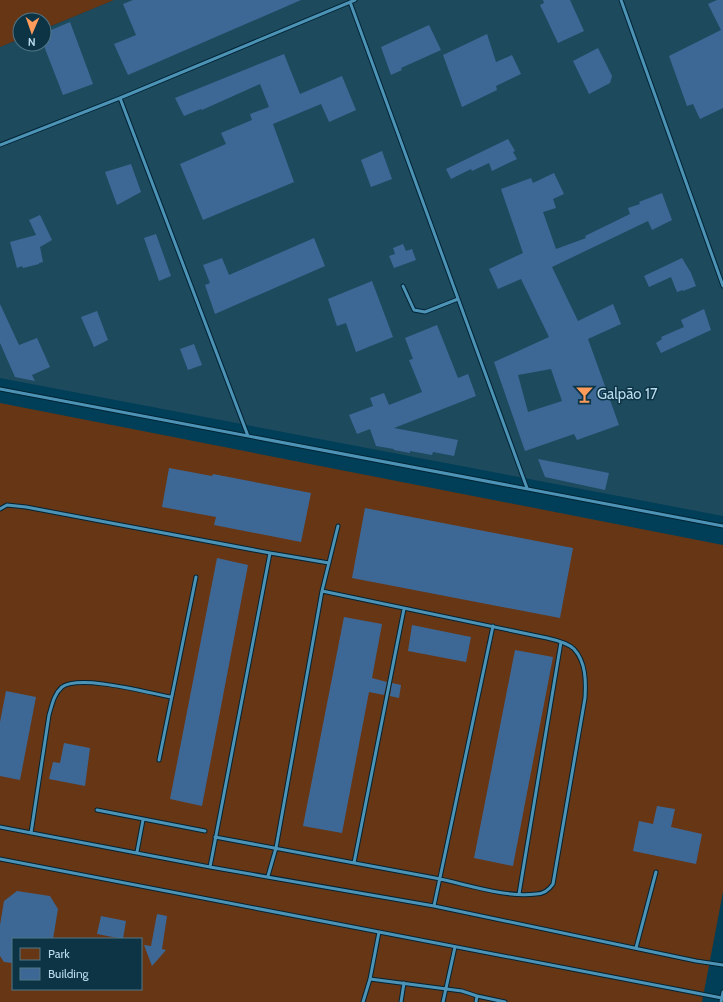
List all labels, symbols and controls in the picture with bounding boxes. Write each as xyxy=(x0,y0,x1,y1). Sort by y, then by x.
north arrow xyxy=(12,12,52,52)
text: N xyxy=(28,35,36,49)
bar icon: Galpão 17 xyxy=(574,384,594,404)
place label: Galpão 17 xyxy=(597,385,658,403)
legend xyxy=(12,938,142,990)
text: Park xyxy=(48,946,70,961)
text: Building xyxy=(48,966,90,981)

